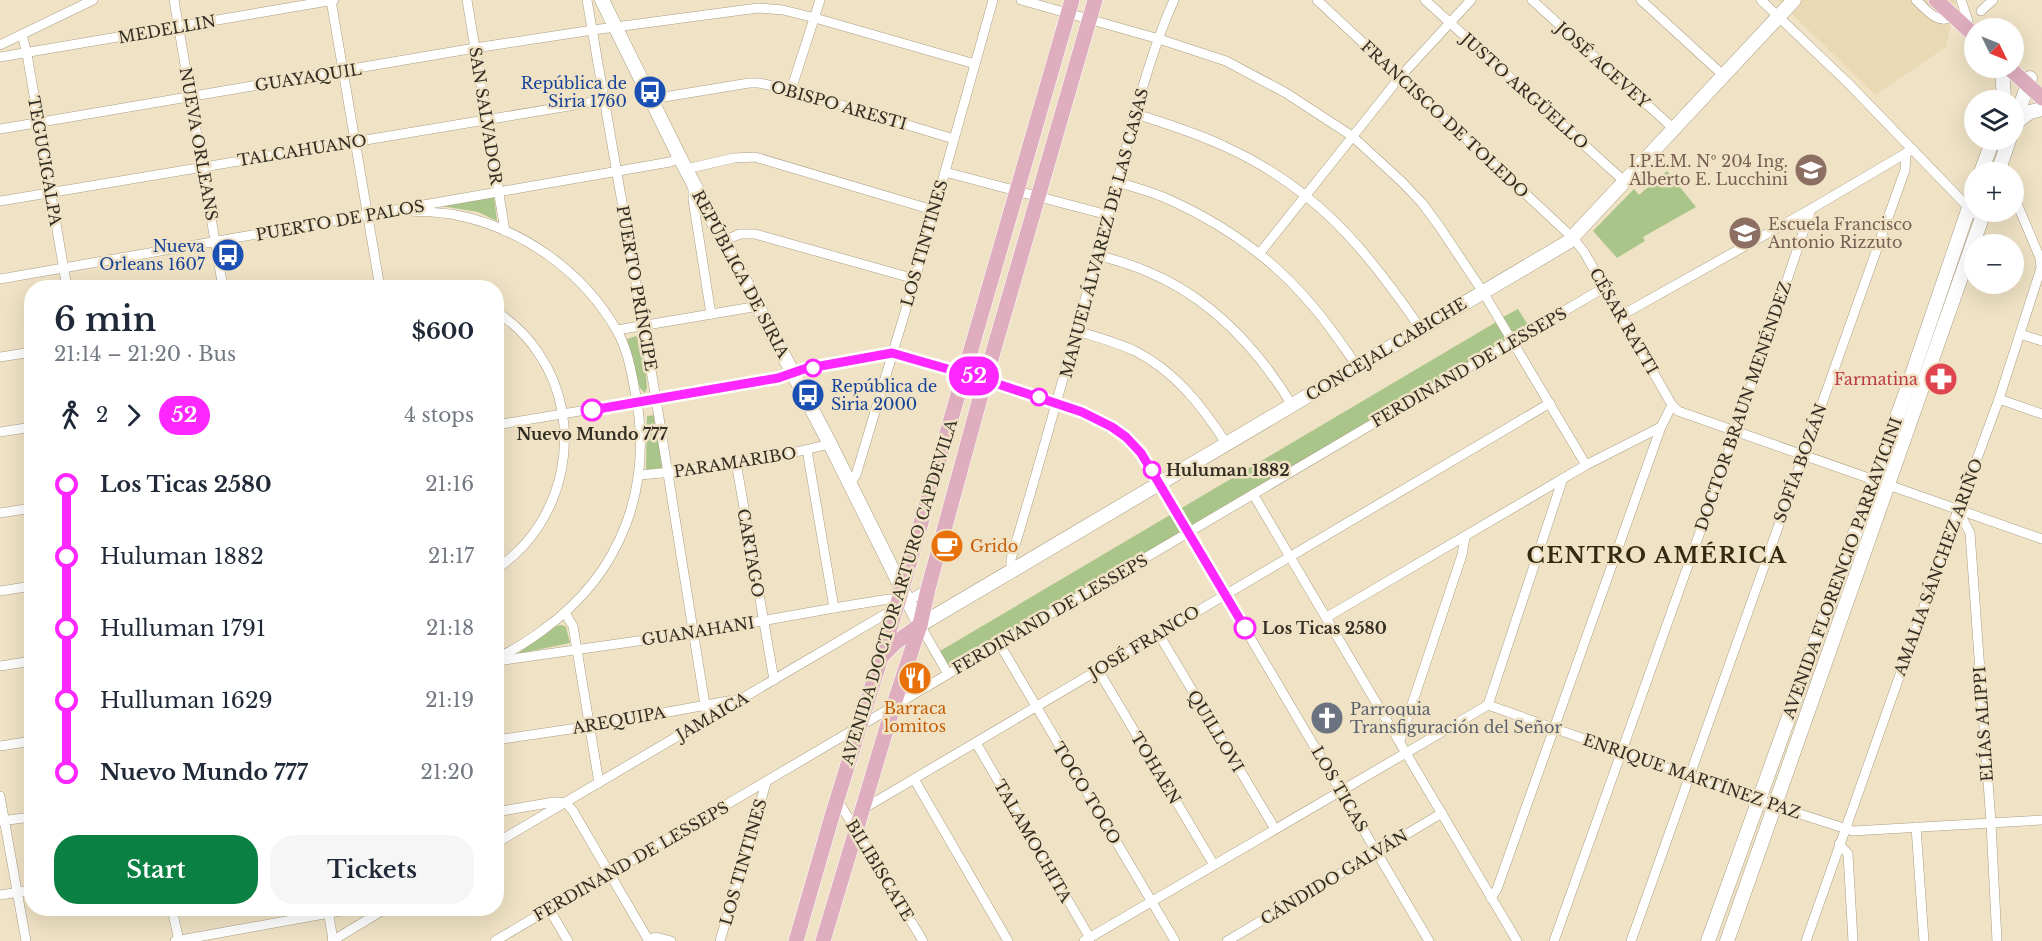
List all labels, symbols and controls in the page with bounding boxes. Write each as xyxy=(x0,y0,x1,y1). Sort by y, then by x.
street label: MEDELLIN xyxy=(117,11,217,47)
street label: JOSÉ ACEVEY xyxy=(1550,16,1654,113)
north arrow xyxy=(1964,18,2024,78)
map controls xyxy=(1964,18,2024,294)
street label: JUSTO ARGÜELLO xyxy=(1456,27,1593,153)
street label: FRANCISCO DE TOLEDO xyxy=(1357,36,1533,202)
street label: SAN SALVADOR xyxy=(465,46,507,188)
street label: GUAYAQUIL xyxy=(253,59,363,95)
street label: NUEVA ORLEANS xyxy=(176,66,222,222)
place label: República de Siria 1760 xyxy=(521,73,627,111)
bus stop icon: República de Siria 1760 xyxy=(632,74,668,110)
street label: OBISPO ARESTI xyxy=(769,76,909,134)
street label: MANUEL ÁLVAREZ DE LAS CASAS xyxy=(1056,86,1152,380)
button: layers xyxy=(1964,90,2024,150)
street label: TEGUCIGALPA xyxy=(24,95,66,228)
street label: TALCAHUANO xyxy=(236,130,368,170)
place label: I.P.E.M. Nº 204 Ing. Alberto E. Lucchini xyxy=(1628,151,1789,189)
school or university icon: I.P.E.M. Nº 204 Ing. Alberto E. Lucchini xyxy=(1793,152,1829,188)
button: + xyxy=(1964,162,2024,222)
street label: LOS TINTINES xyxy=(896,177,952,309)
street label: REPÚBLICA DE SIRIA xyxy=(688,187,794,362)
street label: PUERTO DE PALOS xyxy=(254,195,426,245)
street label: PUERTO PRÍNCIPE xyxy=(613,204,661,372)
place label: Escuela Francisco Antonio Rizzuto xyxy=(1767,214,1912,252)
school or university icon: Escuela Francisco Antonio Rizzuto xyxy=(1727,215,1763,251)
button: − xyxy=(1964,234,2024,294)
place label: Nueva Orleans 1607 xyxy=(99,236,206,274)
bus stop icon: Nueva Orleans 1607 xyxy=(210,237,246,273)
street label: CÉSAR RATTI xyxy=(1585,264,1663,378)
street label: DOCTOR BRAUN MENÉNDEZ xyxy=(1691,278,1795,534)
street label: CONCEJAL CABICHE xyxy=(1302,293,1470,405)
text: 6 min xyxy=(54,299,156,340)
street label: FERDINAND DE LESSEPS xyxy=(1368,303,1570,431)
text: $600 xyxy=(412,318,474,345)
text: 21:14 – 21:20 · Bus xyxy=(54,342,236,366)
line badge: 52 xyxy=(947,356,1001,395)
unlabelled marker xyxy=(804,359,822,377)
pharmacy icon: Farmatina xyxy=(1923,361,1959,397)
text: 52 xyxy=(961,363,987,389)
place label: Farmatina xyxy=(1834,369,1918,389)
place label: República de Siria 2000 xyxy=(831,376,937,414)
bus stop icon: República de Siria 2000 xyxy=(790,377,826,413)
unlabelled marker xyxy=(1030,388,1048,406)
icon: walk xyxy=(54,399,87,432)
icon: forward xyxy=(117,399,150,432)
marker: Nuevo Mundo 777 xyxy=(581,399,603,421)
street label: SOFÍA BOZÁN xyxy=(1769,401,1831,525)
text: 52 xyxy=(171,402,198,428)
text: 2 xyxy=(96,403,108,427)
text: 4 stops xyxy=(404,403,474,427)
street label: AVENIDA FLORENCIO PARRAVICINI xyxy=(1778,415,1906,722)
street label: AVENIDA DOCTOR ARTURO CAPDEVILA xyxy=(836,416,961,768)
place label: Nuevo Mundo 777 xyxy=(516,424,668,444)
street label: PARAMARIBO xyxy=(672,442,798,482)
street label: AMALIA SÁNCHEZ ARIÑO xyxy=(1888,455,1987,679)
place label: Huluman 1882 xyxy=(1166,460,1290,480)
marker: Huluman 1882 xyxy=(1143,461,1161,479)
text: Los Ticas 2580 xyxy=(100,471,272,498)
text: 21:16 xyxy=(425,472,474,496)
street label: CARTAGO xyxy=(733,507,769,599)
cafe icon: Grido xyxy=(929,528,965,564)
place label: Grido xyxy=(970,536,1018,556)
district label: CENTRO AMÉRICA xyxy=(1527,541,1787,569)
text: Huluman 1882 xyxy=(100,543,264,570)
text: 21:17 xyxy=(428,544,474,568)
street label: FERDINAND DE LESSEPS xyxy=(949,550,1151,678)
street label: JOSÉ FRANCO xyxy=(1083,601,1203,684)
street label: GUANAHANI xyxy=(640,612,756,650)
text: Hulluman 1791 xyxy=(100,615,266,642)
text: 21:18 xyxy=(426,616,474,640)
marker: Los Ticas 2580 xyxy=(1234,617,1256,639)
place label: Los Ticas 2580 xyxy=(1262,618,1387,638)
restaurant icon: Barraca lomitos xyxy=(897,660,933,696)
street label: ELÍAS ALIPPI xyxy=(1969,666,1997,782)
street label: QUILLOVI xyxy=(1184,686,1248,776)
text: Hulluman 1629 xyxy=(100,687,273,714)
street label: JAMAICA xyxy=(671,687,752,746)
text: 21:19 xyxy=(425,688,474,712)
place label: Barraca lomitos xyxy=(884,698,946,736)
place label: Parroquia Transfiguración del Señor xyxy=(1350,699,1563,737)
church icon: Parroquia Transfiguración del Señor xyxy=(1309,700,1345,736)
street label: AREQUIPA xyxy=(570,702,668,738)
street label: TOHAEN xyxy=(1127,728,1185,808)
street label: ENRIQUE MARTÍNEZ PAZ xyxy=(1580,729,1804,823)
street label: TOCO TOCO xyxy=(1049,738,1125,848)
street label: LOS TICAS xyxy=(1307,742,1373,836)
text: Nuevo Mundo 777 xyxy=(100,759,308,786)
text: 21:20 xyxy=(420,760,474,784)
street label: TALAMOCHITA xyxy=(990,776,1077,907)
street label: LOS TINTINES xyxy=(715,796,771,928)
street label: FERDINAND DE LESSEPS xyxy=(530,797,732,925)
street label: BILIBISCATE xyxy=(842,816,918,924)
street label: CÁNDIDO GALVÁN xyxy=(1257,825,1411,929)
button: Start xyxy=(54,835,258,904)
button: Tickets xyxy=(270,835,474,904)

